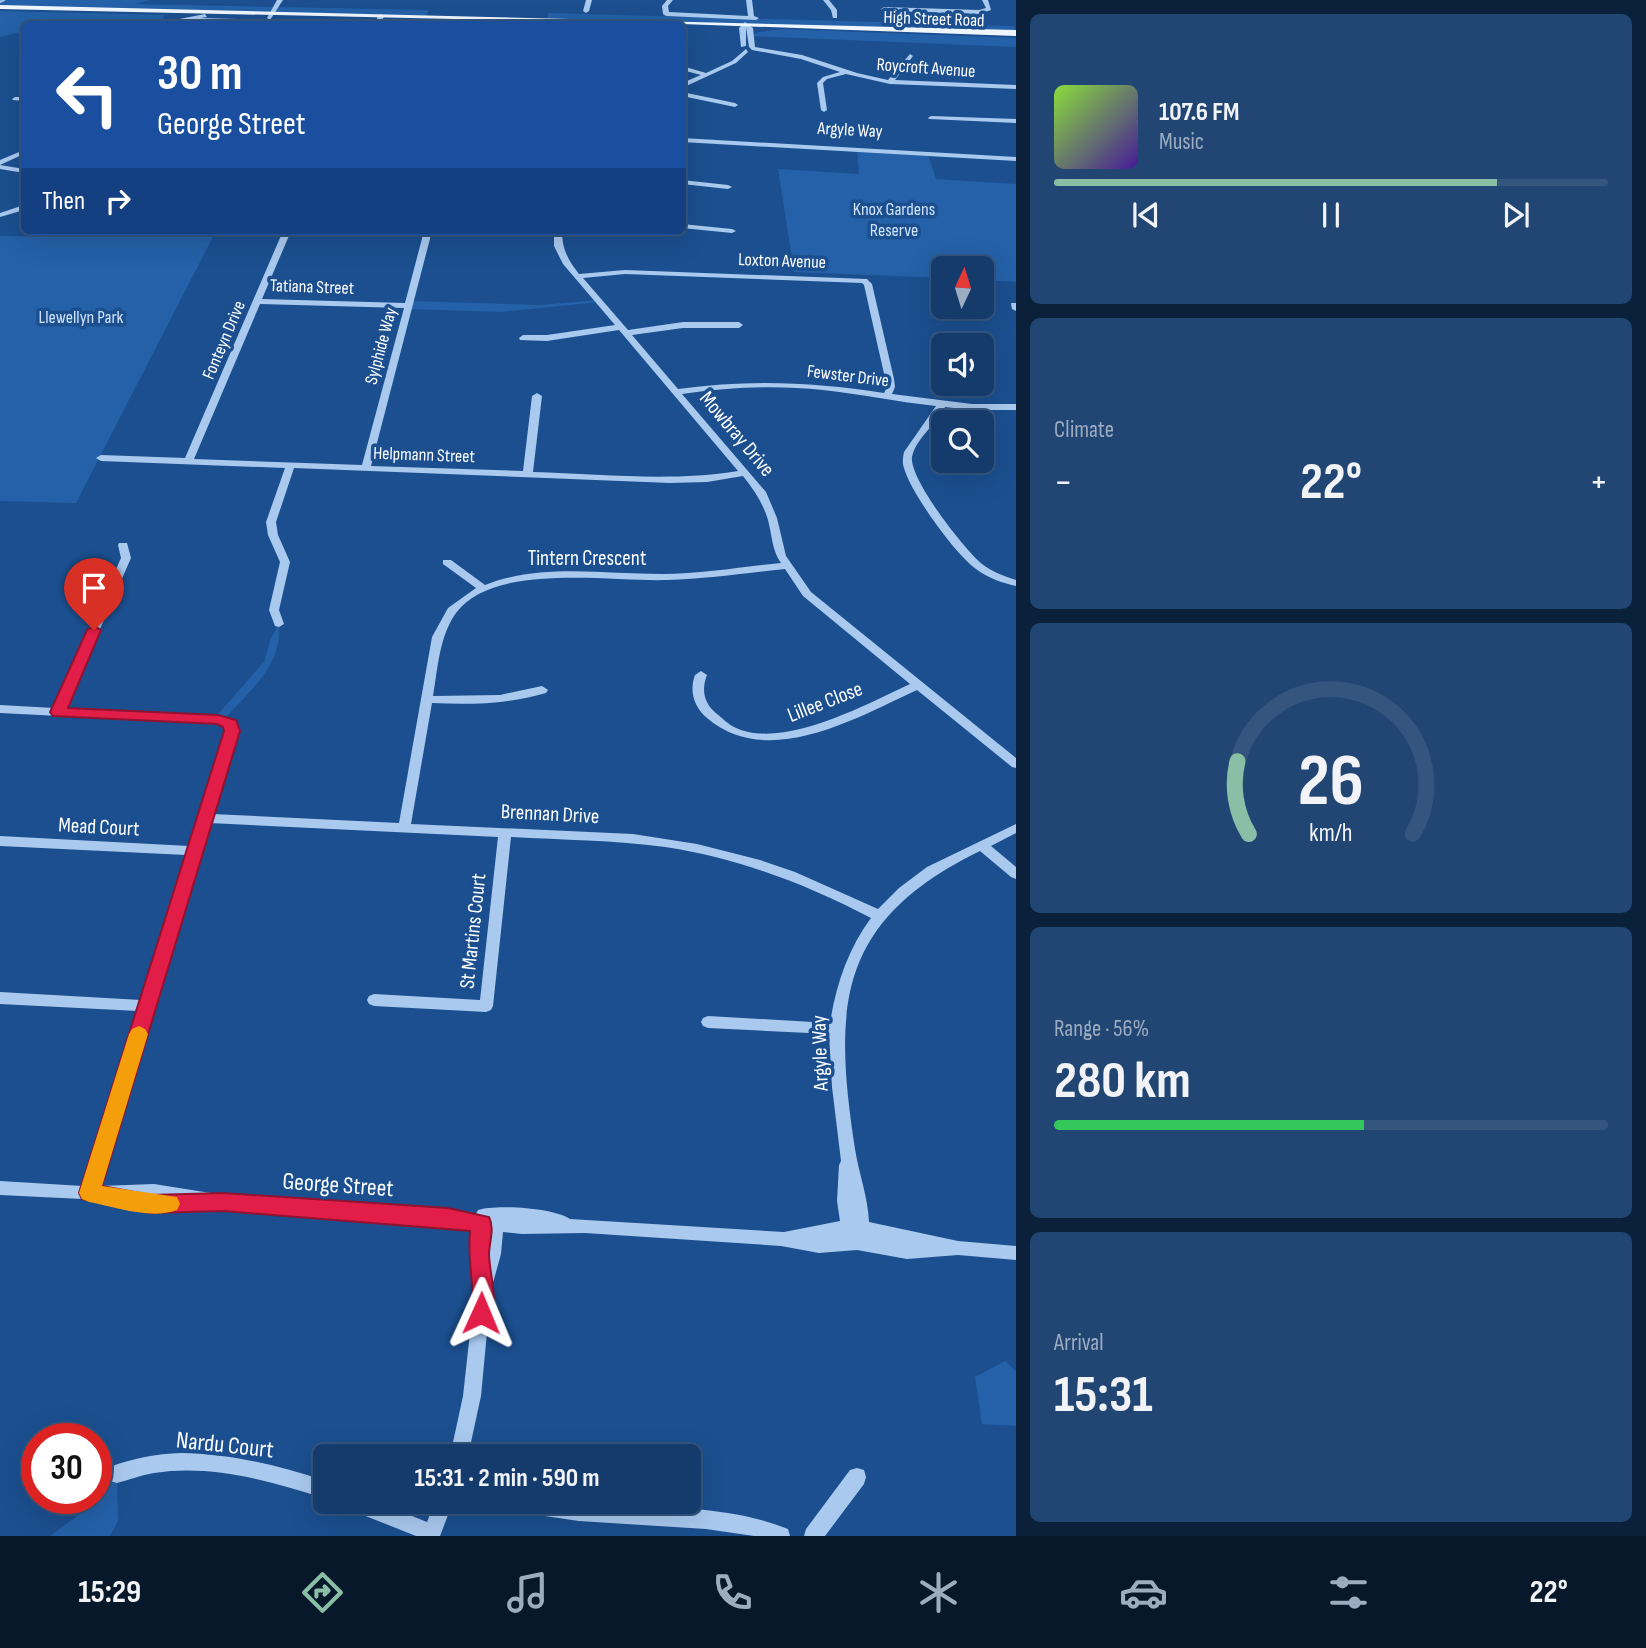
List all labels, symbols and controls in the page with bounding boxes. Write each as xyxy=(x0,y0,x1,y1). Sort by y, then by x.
street label: High Street Road xyxy=(883,7,985,31)
text: 30 m xyxy=(157,45,242,104)
icon: left xyxy=(42,49,133,140)
street label: Roycroft Avenue xyxy=(876,54,976,82)
text: 107.6 FM xyxy=(1159,97,1239,128)
text: George Street xyxy=(157,105,306,144)
street label: Argyle Way xyxy=(816,118,883,142)
text: Music xyxy=(1159,128,1204,156)
icon: right xyxy=(99,182,137,220)
text: Then xyxy=(42,186,85,217)
icon: previous xyxy=(1127,196,1165,234)
icon: pause xyxy=(1312,196,1350,234)
icon: next xyxy=(1497,196,1535,234)
park label: Knox Gardens Reserve xyxy=(853,199,935,241)
street label: Loxton Avenue xyxy=(738,249,826,273)
north arrow xyxy=(931,256,994,318)
map controls xyxy=(931,256,994,473)
street label: Tatiana Street xyxy=(270,275,355,299)
street label: Fonteyn Drive xyxy=(198,298,250,382)
street label: Sylphide Way xyxy=(361,305,401,387)
park label: Llewellyn Park xyxy=(39,307,124,328)
button: sound xyxy=(931,333,994,396)
street label: Fewster Drive xyxy=(806,361,890,391)
street label: Mowbray Drive xyxy=(694,386,780,482)
button: search xyxy=(931,410,994,473)
text: Climate xyxy=(1054,416,1114,444)
street label: Helpmann Street xyxy=(373,443,476,467)
text: 22° xyxy=(1300,451,1362,514)
text: − xyxy=(1054,460,1073,505)
text: + xyxy=(1589,460,1608,505)
street label: Tintern Crescent xyxy=(528,546,646,571)
pin xyxy=(64,558,124,630)
icon: arrive xyxy=(75,569,113,607)
street label: Lillee Close xyxy=(784,676,866,728)
text: 26 xyxy=(1298,738,1364,826)
street label: Brennan Drive xyxy=(500,799,600,829)
street label: Mead Court xyxy=(58,812,140,842)
text: km/h xyxy=(1309,818,1353,849)
street label: St Martins Court xyxy=(455,872,491,990)
street label: Argyle Way xyxy=(806,1015,834,1092)
text: Range · 56% xyxy=(1054,1015,1149,1043)
text: 280 km xyxy=(1054,1050,1191,1113)
street label: George Street xyxy=(281,1167,395,1203)
position arrow xyxy=(444,1276,518,1350)
text: Arrival xyxy=(1054,1329,1103,1357)
text: 15:31 xyxy=(1054,1364,1153,1427)
speed limit sign: 30 xyxy=(21,1423,112,1514)
street label: Nardu Court xyxy=(175,1425,275,1465)
text: 15:31 · 2 min · 590 m xyxy=(415,1463,599,1494)
icon: directions xyxy=(298,1568,347,1617)
icon: music xyxy=(503,1568,552,1617)
icon: phone xyxy=(708,1568,757,1617)
icon: climate xyxy=(914,1568,963,1617)
icon: car xyxy=(1119,1568,1168,1617)
icon: filters xyxy=(1324,1568,1373,1617)
text: 15:29 xyxy=(78,1573,141,1612)
text: 22° xyxy=(1530,1573,1568,1612)

